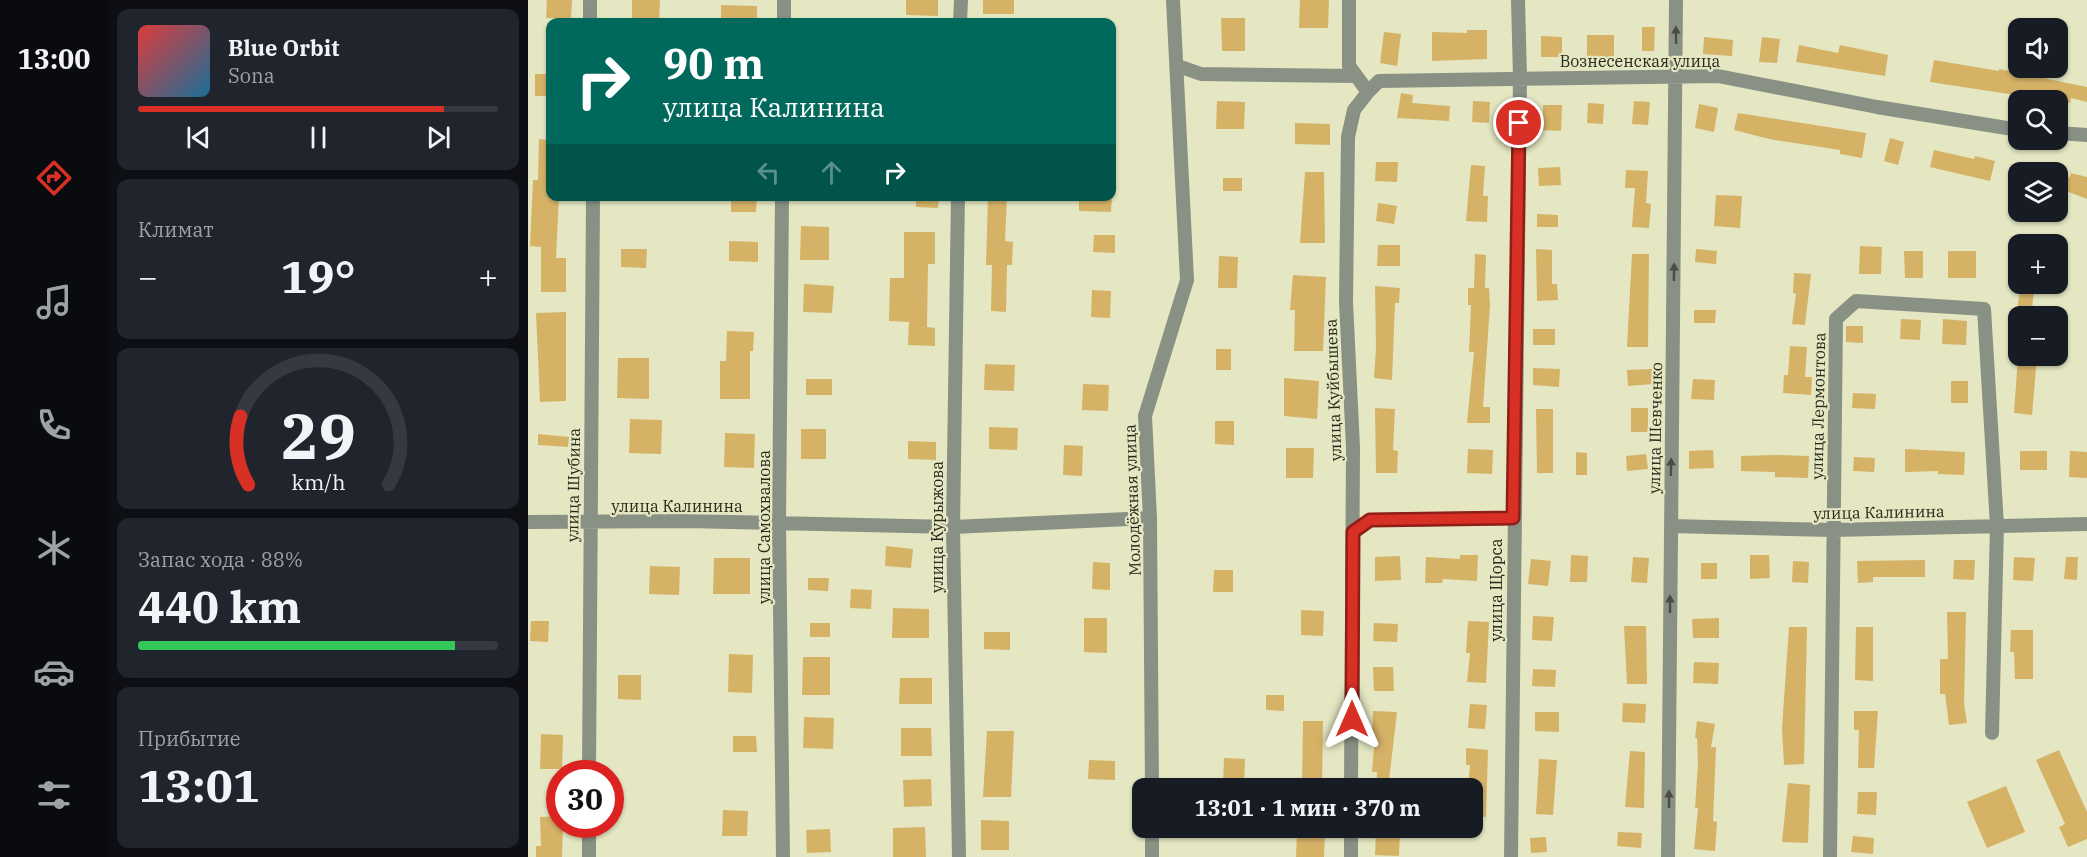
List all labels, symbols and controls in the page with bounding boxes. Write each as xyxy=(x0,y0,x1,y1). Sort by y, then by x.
map controls xyxy=(2008,18,2068,366)
button: sound xyxy=(2008,18,2068,78)
one-way arrow xyxy=(1671,26,1681,45)
text: Blue Orbit xyxy=(228,33,339,62)
text: 90 m xyxy=(663,36,764,91)
text: 13:00 xyxy=(18,41,90,76)
icon: right xyxy=(564,42,642,120)
street label: Вознесенская улица xyxy=(1560,51,1721,71)
text: Sona xyxy=(228,62,275,89)
text: улица Калинина xyxy=(663,89,885,124)
button: search xyxy=(2008,90,2068,150)
pin xyxy=(1493,97,1544,148)
icon: arrive xyxy=(1502,106,1535,139)
icon: previous xyxy=(182,121,215,154)
icon: pause xyxy=(302,121,335,154)
icon: next xyxy=(422,121,455,154)
icon: left xyxy=(752,156,785,189)
icon: ahead xyxy=(815,156,848,189)
icon: right xyxy=(878,156,911,189)
icon: directions xyxy=(33,157,75,199)
button: layers xyxy=(2008,162,2068,222)
text: Климат xyxy=(138,216,214,243)
button: + xyxy=(2008,234,2068,294)
text: 19° xyxy=(280,247,356,305)
text: − xyxy=(138,255,158,298)
text: + xyxy=(478,255,498,298)
one-way arrow xyxy=(1669,263,1679,282)
icon: music xyxy=(33,281,75,323)
button: − xyxy=(2008,306,2068,366)
street label: улица Куйбышева xyxy=(1321,318,1345,462)
street label: улица Лермонтова xyxy=(1807,332,1829,480)
street label: улица Шевченко xyxy=(1644,362,1666,494)
text: 29 xyxy=(281,396,355,477)
icon: phone xyxy=(33,404,75,446)
street label: Молодёжная улица xyxy=(1119,423,1145,576)
street label: улица Шубина xyxy=(562,427,584,542)
street label: улица Самохвалова xyxy=(754,450,774,604)
one-way arrow xyxy=(1667,458,1676,477)
street label: улица Курыжова xyxy=(927,461,947,593)
text: km/h xyxy=(291,469,345,497)
street label: улица Калинина xyxy=(611,496,743,516)
street label: улица Калинина xyxy=(1813,501,1945,523)
icon: climate xyxy=(33,527,75,569)
street label: улица Щорса xyxy=(1486,538,1506,642)
text: Запас хода · 88% xyxy=(138,546,303,573)
text: 440 km xyxy=(138,577,301,635)
one-way arrow xyxy=(1665,594,1675,613)
icon: car xyxy=(33,651,75,693)
position arrow xyxy=(1320,687,1384,751)
text: Прибытие xyxy=(138,725,241,752)
text: 13:01 xyxy=(138,756,260,814)
speed limit sign: 30 xyxy=(546,760,624,838)
icon: filters xyxy=(33,774,75,816)
one-way arrow xyxy=(1664,789,1674,808)
text: 13:01 · 1 мин · 370 m xyxy=(1194,793,1421,822)

